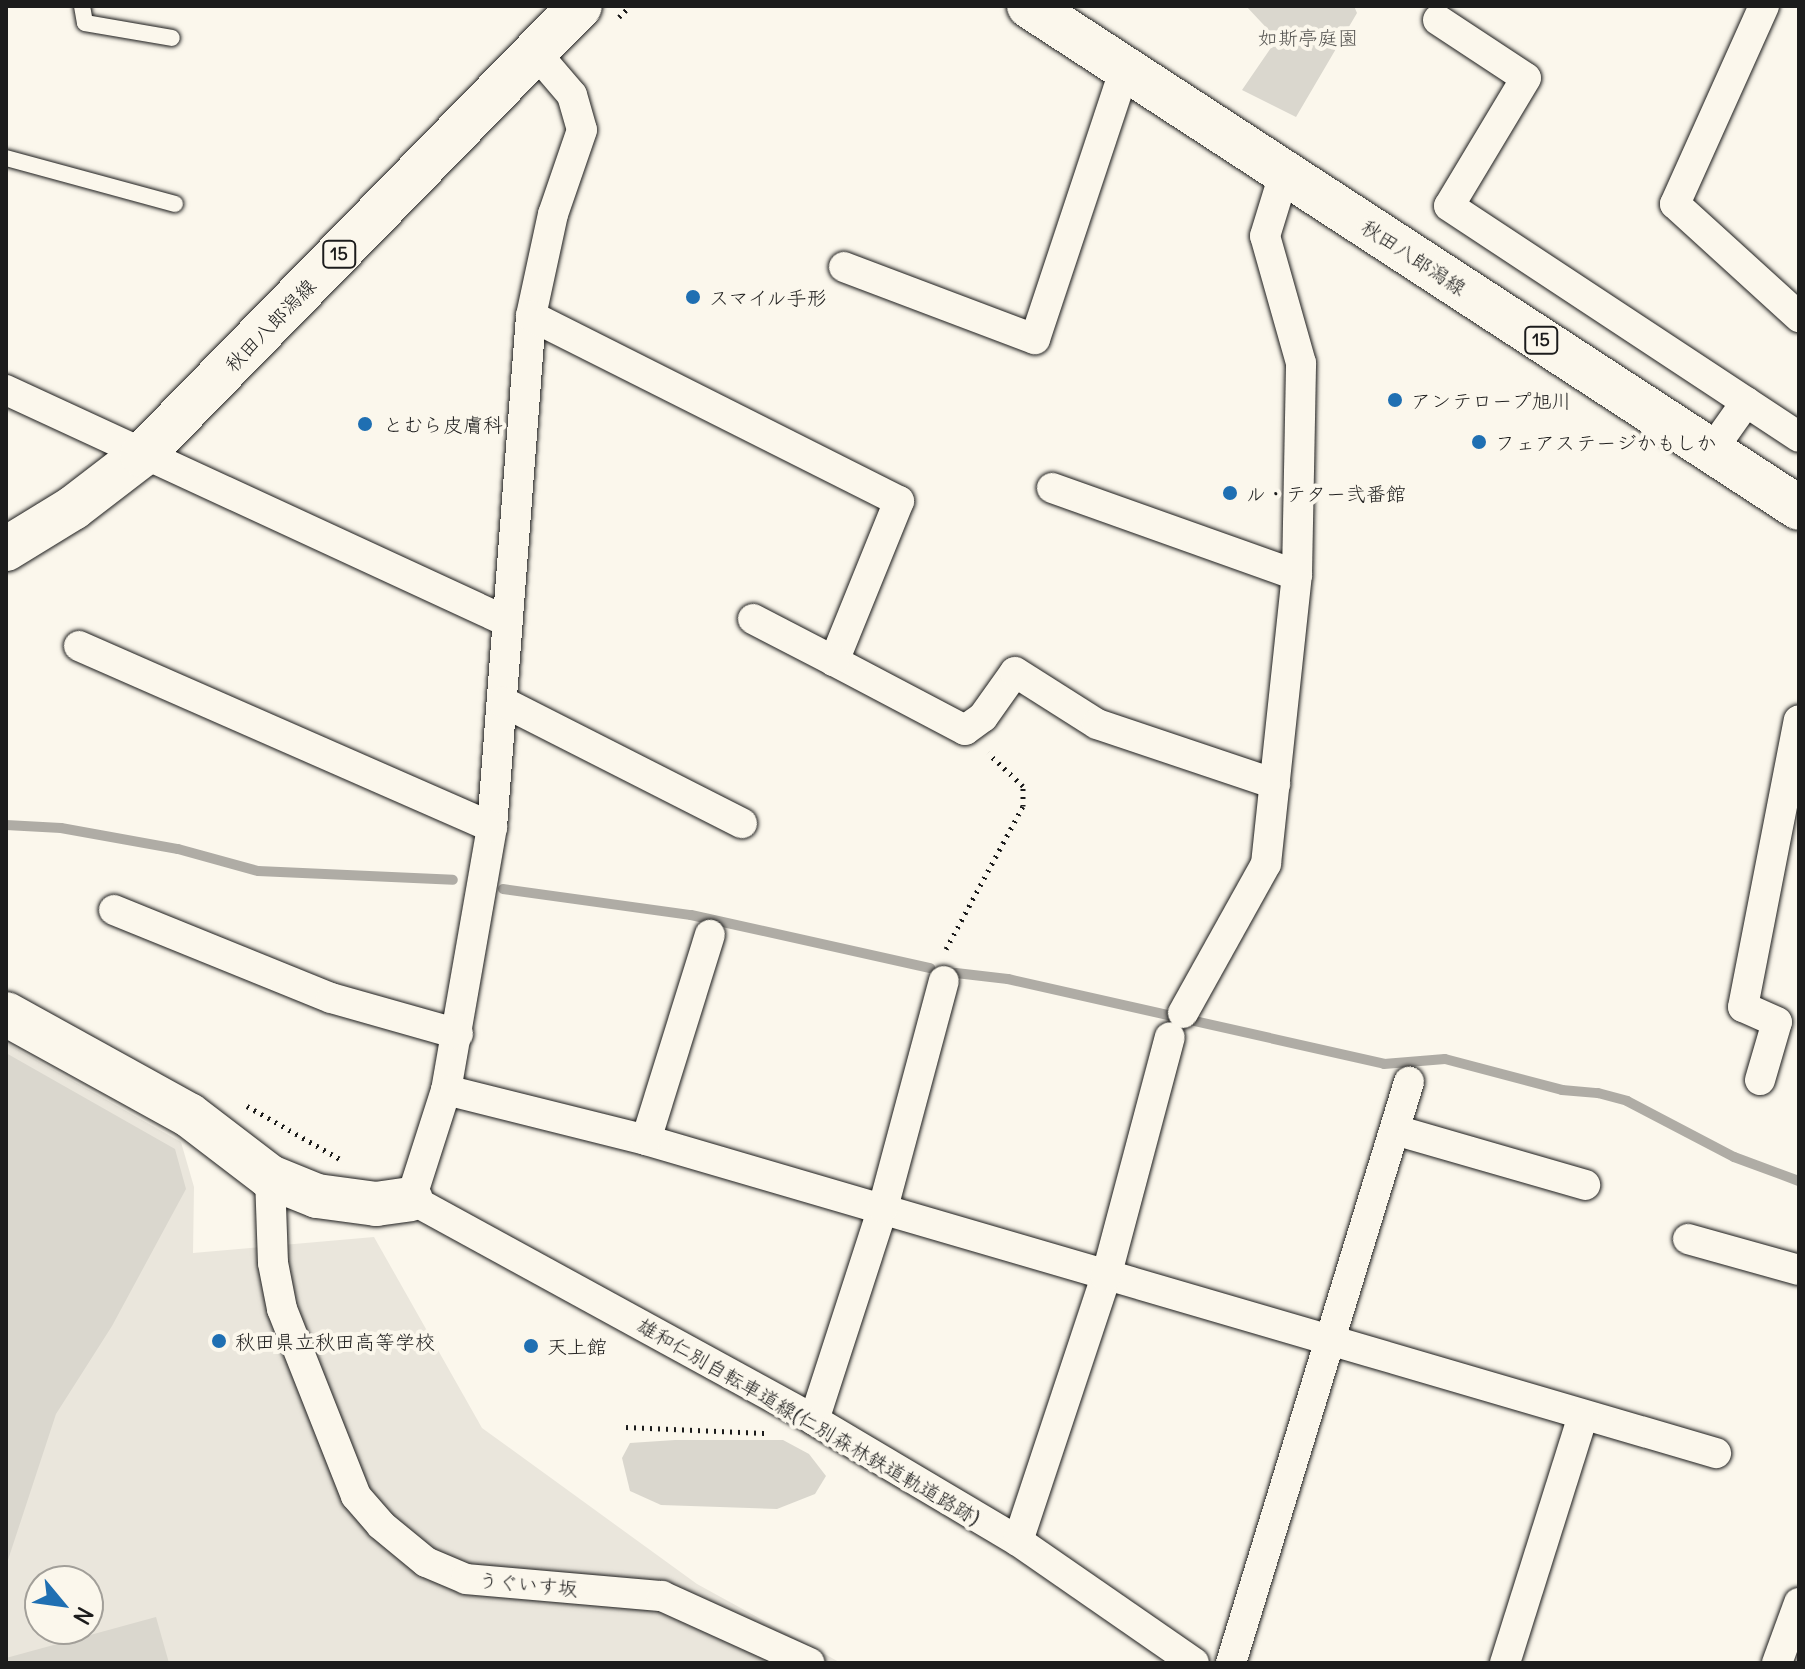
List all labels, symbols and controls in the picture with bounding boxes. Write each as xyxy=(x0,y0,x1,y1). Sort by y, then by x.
park label: 如斯亭庭園 xyxy=(1258,25,1358,49)
street label: 秋田八郎潟線 xyxy=(1357,214,1471,300)
road number: 15 xyxy=(321,240,357,268)
street label: 秋田八郎潟線 xyxy=(220,274,320,376)
place label: スマイル手形 xyxy=(709,285,829,309)
marker: スマイル手形 xyxy=(684,288,702,306)
road number: 15 xyxy=(1523,326,1559,354)
place label: アンテロープ旭川 xyxy=(1411,388,1571,412)
marker: アンテロープ旭川 xyxy=(1386,391,1404,409)
place label: とむら皮膚科 xyxy=(383,412,503,436)
marker: とむら皮膚科 xyxy=(354,413,376,435)
place label: フェアステージかもしか xyxy=(1495,430,1715,454)
marker: フェアステージかもしか xyxy=(1470,433,1488,451)
place label: ル・テター弐番館 xyxy=(1246,481,1406,505)
marker: ル・テター弐番館 xyxy=(1221,484,1239,502)
street label: 雄和仁別自転車道線(仁別森林鉄道軌道路跡) xyxy=(633,1313,985,1529)
place label: 秋田県立秋田高等学校 xyxy=(235,1329,435,1353)
marker: 秋田県立秋田高等学校 xyxy=(210,1332,228,1350)
place label: 天上館 xyxy=(547,1334,607,1358)
marker: 天上館 xyxy=(522,1337,540,1355)
north arrow xyxy=(24,1565,104,1645)
street label: うぐいす坂 xyxy=(477,1568,579,1600)
text: N xyxy=(67,1602,99,1629)

